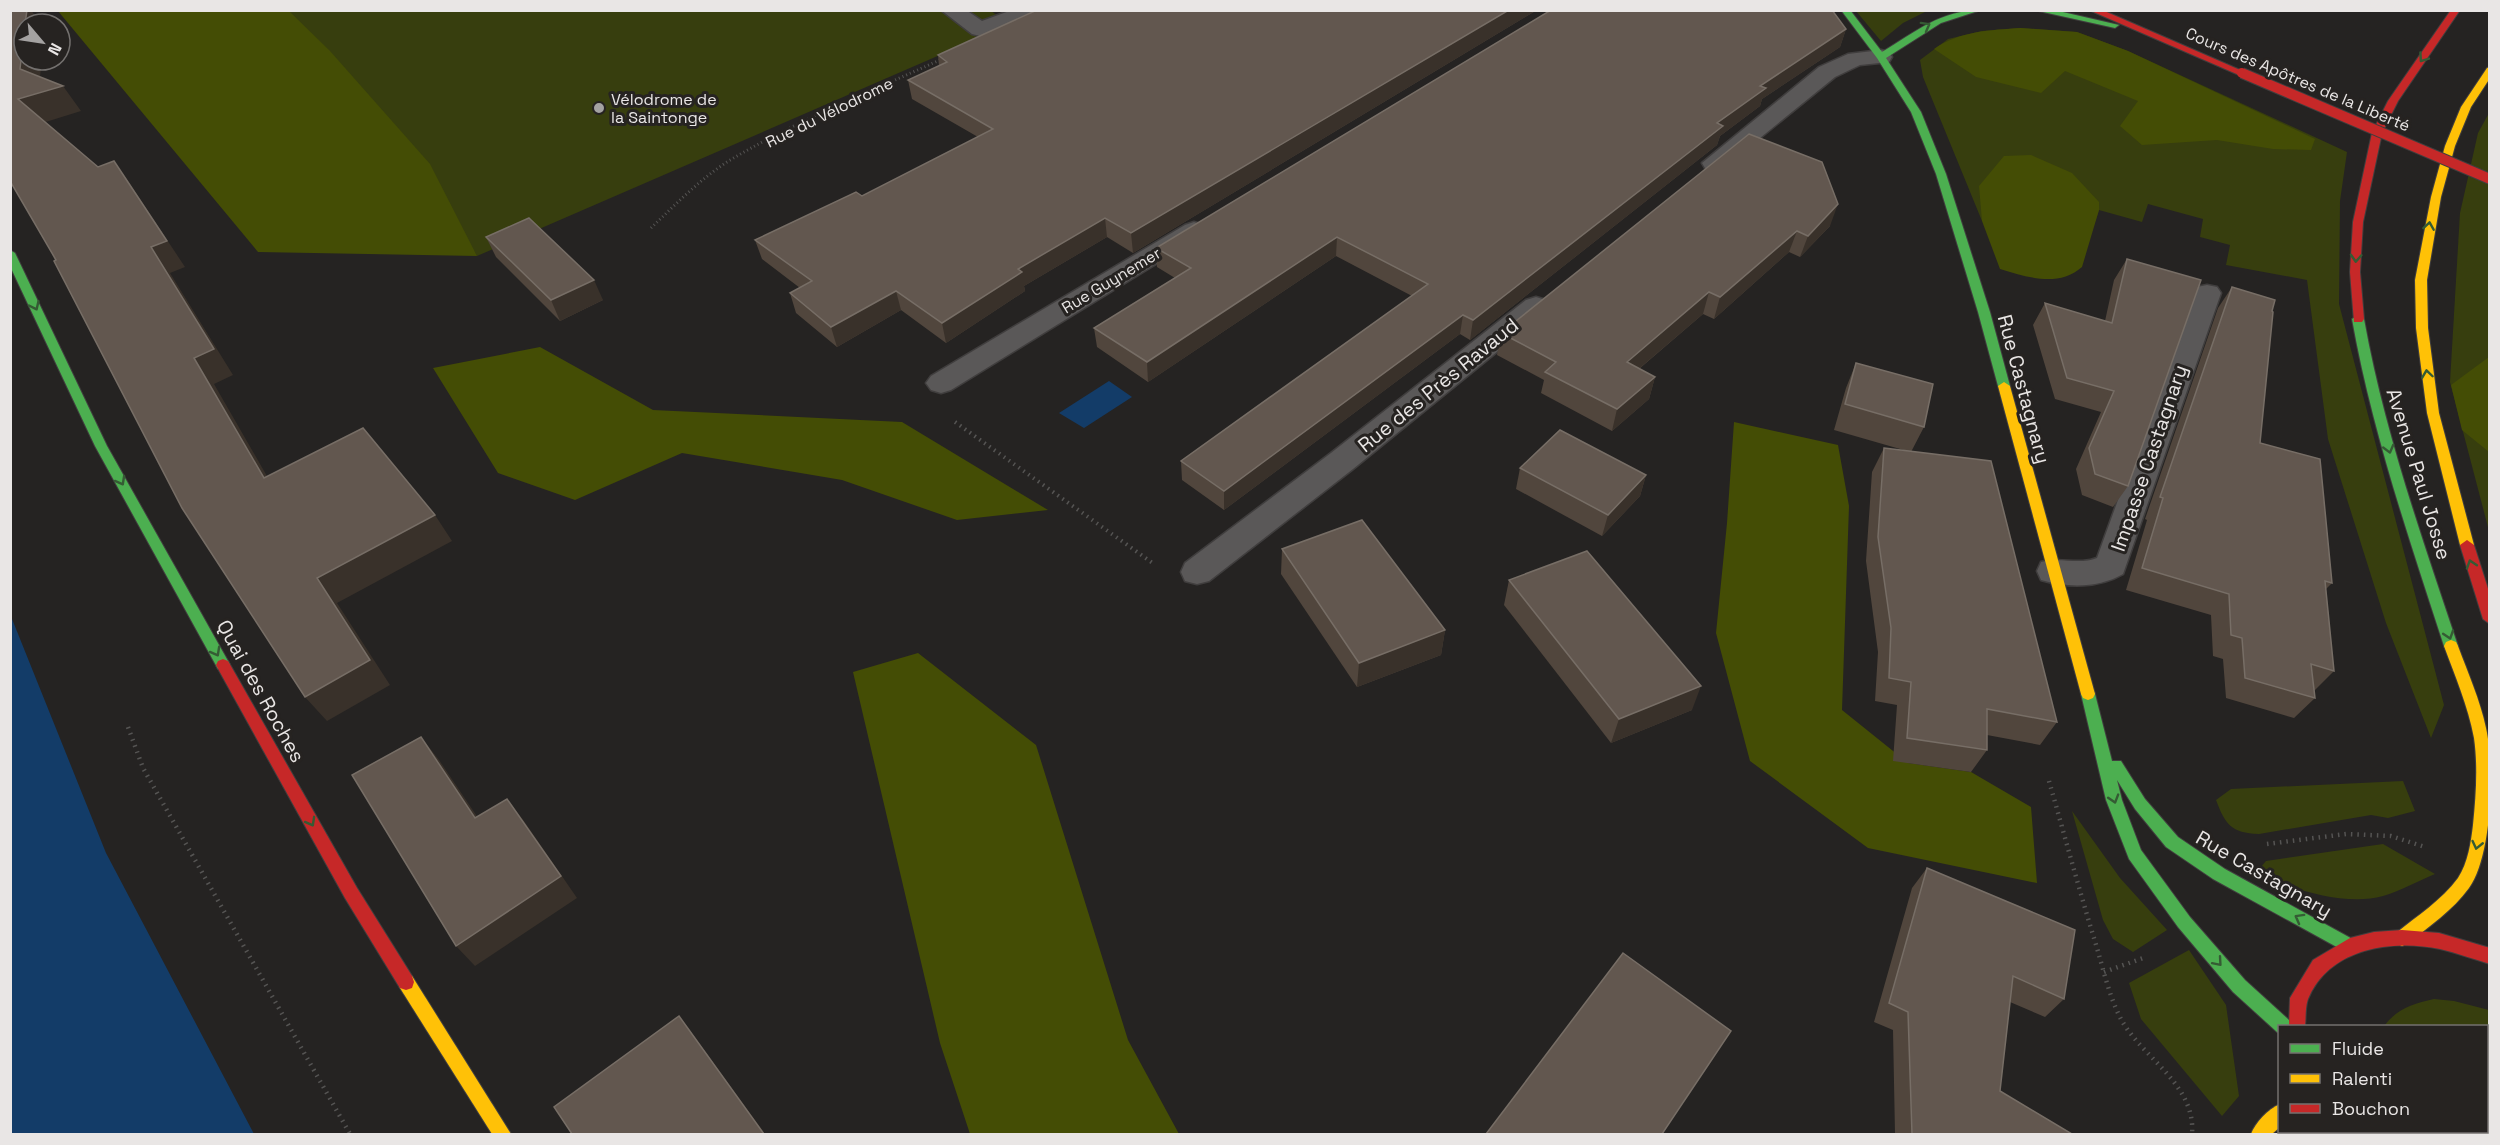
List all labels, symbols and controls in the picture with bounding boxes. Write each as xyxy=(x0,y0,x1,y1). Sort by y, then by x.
north arrow xyxy=(12,12,72,72)
one-way arrow xyxy=(1920,22,1930,33)
street label: Cours des Apôtres de la Liberté xyxy=(2182,23,2413,136)
text: N xyxy=(43,39,66,59)
one-way arrow xyxy=(2419,52,2430,63)
street label: Rue du Vélodrome xyxy=(762,72,896,152)
place label: Vélodrome de la Saintonge xyxy=(611,89,717,128)
marker: Vélodrome de la Saintonge xyxy=(592,101,606,115)
one-way arrow xyxy=(2423,222,2435,231)
street label: Rue Guynemer xyxy=(1058,243,1165,318)
one-way arrow xyxy=(2349,254,2362,263)
one-way arrow xyxy=(28,300,40,311)
street label: Rue des Près Ravaud xyxy=(1352,312,1524,458)
street label: Rue Castagnary xyxy=(1992,312,2056,466)
street label: Impasse Castagnary xyxy=(2105,361,2193,555)
one-way arrow xyxy=(2422,369,2434,379)
street label: Avenue Paul Josse xyxy=(2381,385,2457,563)
one-way arrow xyxy=(2381,444,2394,454)
one-way arrow xyxy=(114,475,125,486)
one-way arrow xyxy=(2466,559,2479,570)
street label: Quai des Roches xyxy=(211,615,311,767)
one-way arrow xyxy=(2442,629,2454,640)
one-way arrow xyxy=(209,645,220,656)
one-way arrow xyxy=(2107,793,2119,804)
one-way arrow xyxy=(304,815,315,826)
street label: Rue Castagnary xyxy=(2191,824,2337,924)
one-way arrow xyxy=(2471,840,2484,850)
one-way arrow xyxy=(2295,914,2305,925)
one-way arrow xyxy=(2211,955,2222,966)
legend xyxy=(2278,1025,2488,1133)
text: Fluide xyxy=(2332,1037,2384,1060)
text: Ralenti xyxy=(2332,1067,2392,1090)
text: Bouchon xyxy=(2332,1097,2410,1120)

